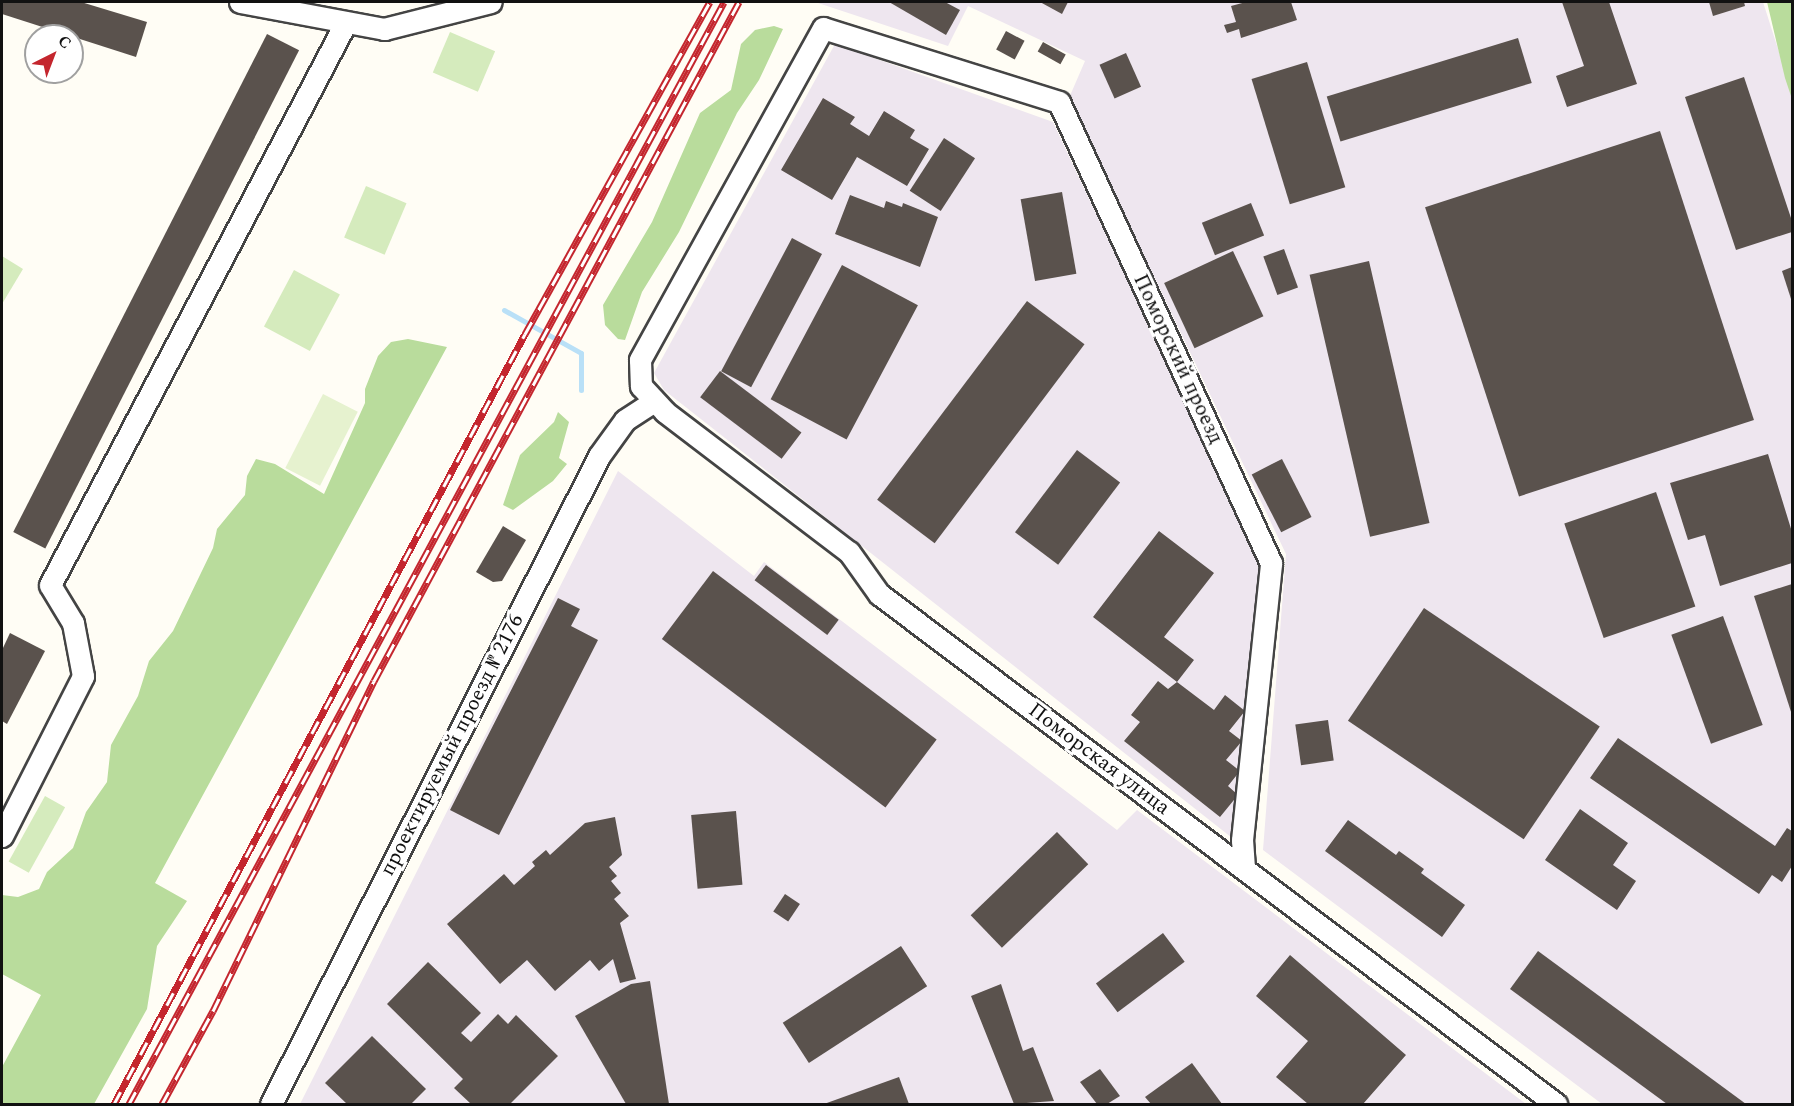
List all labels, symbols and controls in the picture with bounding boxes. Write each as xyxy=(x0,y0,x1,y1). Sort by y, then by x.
north arrow xyxy=(24,24,84,84)
text: С xyxy=(52,29,77,55)
street label: Поморский проезд xyxy=(1128,270,1228,448)
street label: проектируемый проезд № 2176 xyxy=(375,610,529,880)
street label: Поморская улица xyxy=(1023,698,1175,820)

